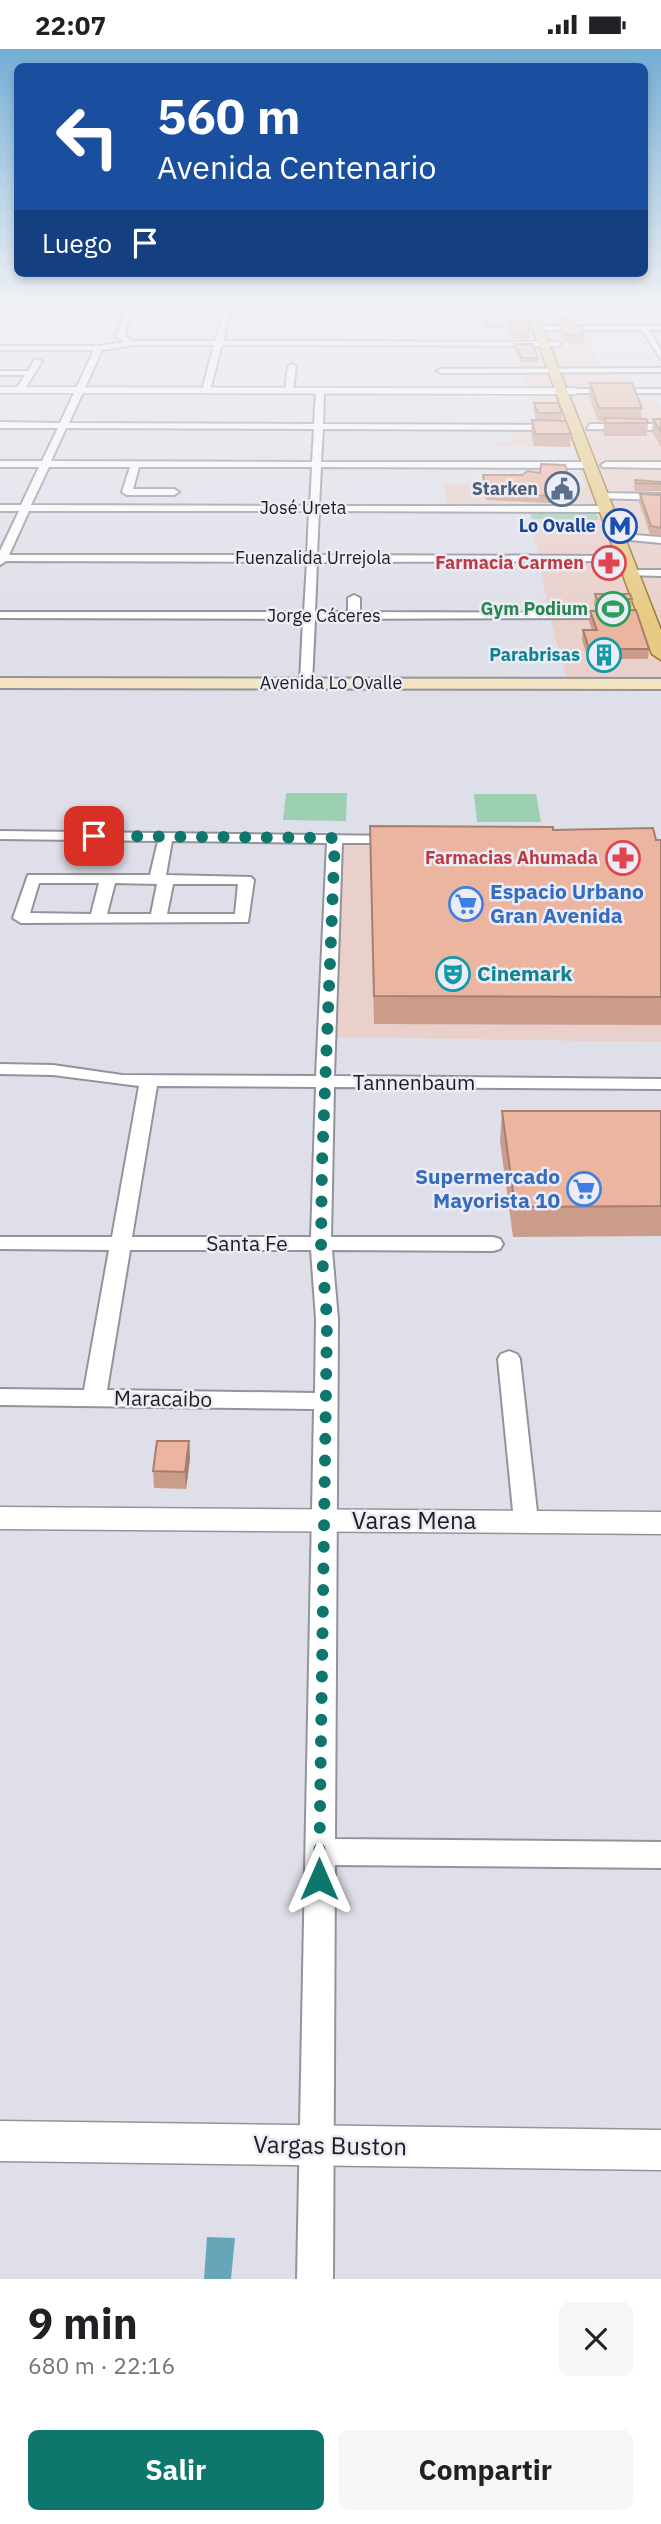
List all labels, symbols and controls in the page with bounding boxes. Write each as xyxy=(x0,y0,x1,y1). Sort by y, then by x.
text: 22:07 xyxy=(35,8,106,42)
text: 560 m xyxy=(157,84,301,147)
icon: left xyxy=(42,91,133,182)
text: Avenida Centenario xyxy=(157,146,437,188)
icon: arrive xyxy=(126,224,164,262)
text: Luego xyxy=(42,226,112,260)
public building icon: Starken xyxy=(543,470,581,508)
place label: Starken xyxy=(472,477,538,500)
street label: José Ureta xyxy=(260,496,347,519)
metro station icon: Lo Ovalle xyxy=(601,507,639,545)
place label: Lo Ovalle xyxy=(519,514,596,537)
pharmacy icon: Farmacia Carmen xyxy=(590,544,628,582)
street label: Fuenzalida Urrejola xyxy=(235,546,391,569)
place label: Farmacia Carmen xyxy=(435,551,584,574)
sports icon: Gym Podium xyxy=(594,590,632,628)
place label: Gym Podium xyxy=(481,597,588,620)
street label: Jorge Cáceres xyxy=(267,604,381,627)
building icon: Parabrisas xyxy=(585,636,623,674)
place label: Parabrisas xyxy=(489,643,580,666)
street label: Avenida Lo Ovalle xyxy=(260,671,402,694)
pin xyxy=(64,806,124,866)
icon: arrive xyxy=(75,817,113,855)
pharmacy icon: Farmacias Ahumada xyxy=(604,839,642,877)
place label: Farmacias Ahumada xyxy=(425,846,598,869)
place label: Espacio Urbano Gran Avenida xyxy=(490,877,644,929)
supermarket icon: Espacio Urbano Gran Avenida xyxy=(447,885,485,923)
theatre icon: Cinemark xyxy=(434,955,472,993)
place label: Cinemark xyxy=(477,959,573,987)
street label: Tannenbaum xyxy=(353,1068,475,1096)
place label: Supermercado Mayorista 10 xyxy=(415,1162,560,1214)
supermarket icon: Supermercado Mayorista 10 xyxy=(565,1170,603,1208)
street label: Santa Fe xyxy=(206,1229,288,1257)
street label: Maracaibo xyxy=(114,1383,212,1413)
street label: Varas Mena xyxy=(352,1504,477,1536)
position arrow xyxy=(282,1842,356,1916)
street label: Vargas Buston xyxy=(253,2128,407,2162)
text: 9 min xyxy=(28,2296,138,2351)
button: close xyxy=(559,2302,633,2376)
text: 680 m · 22:16 xyxy=(28,2350,175,2380)
button: Salir xyxy=(28,2430,324,2510)
button: Compartir xyxy=(338,2430,633,2510)

